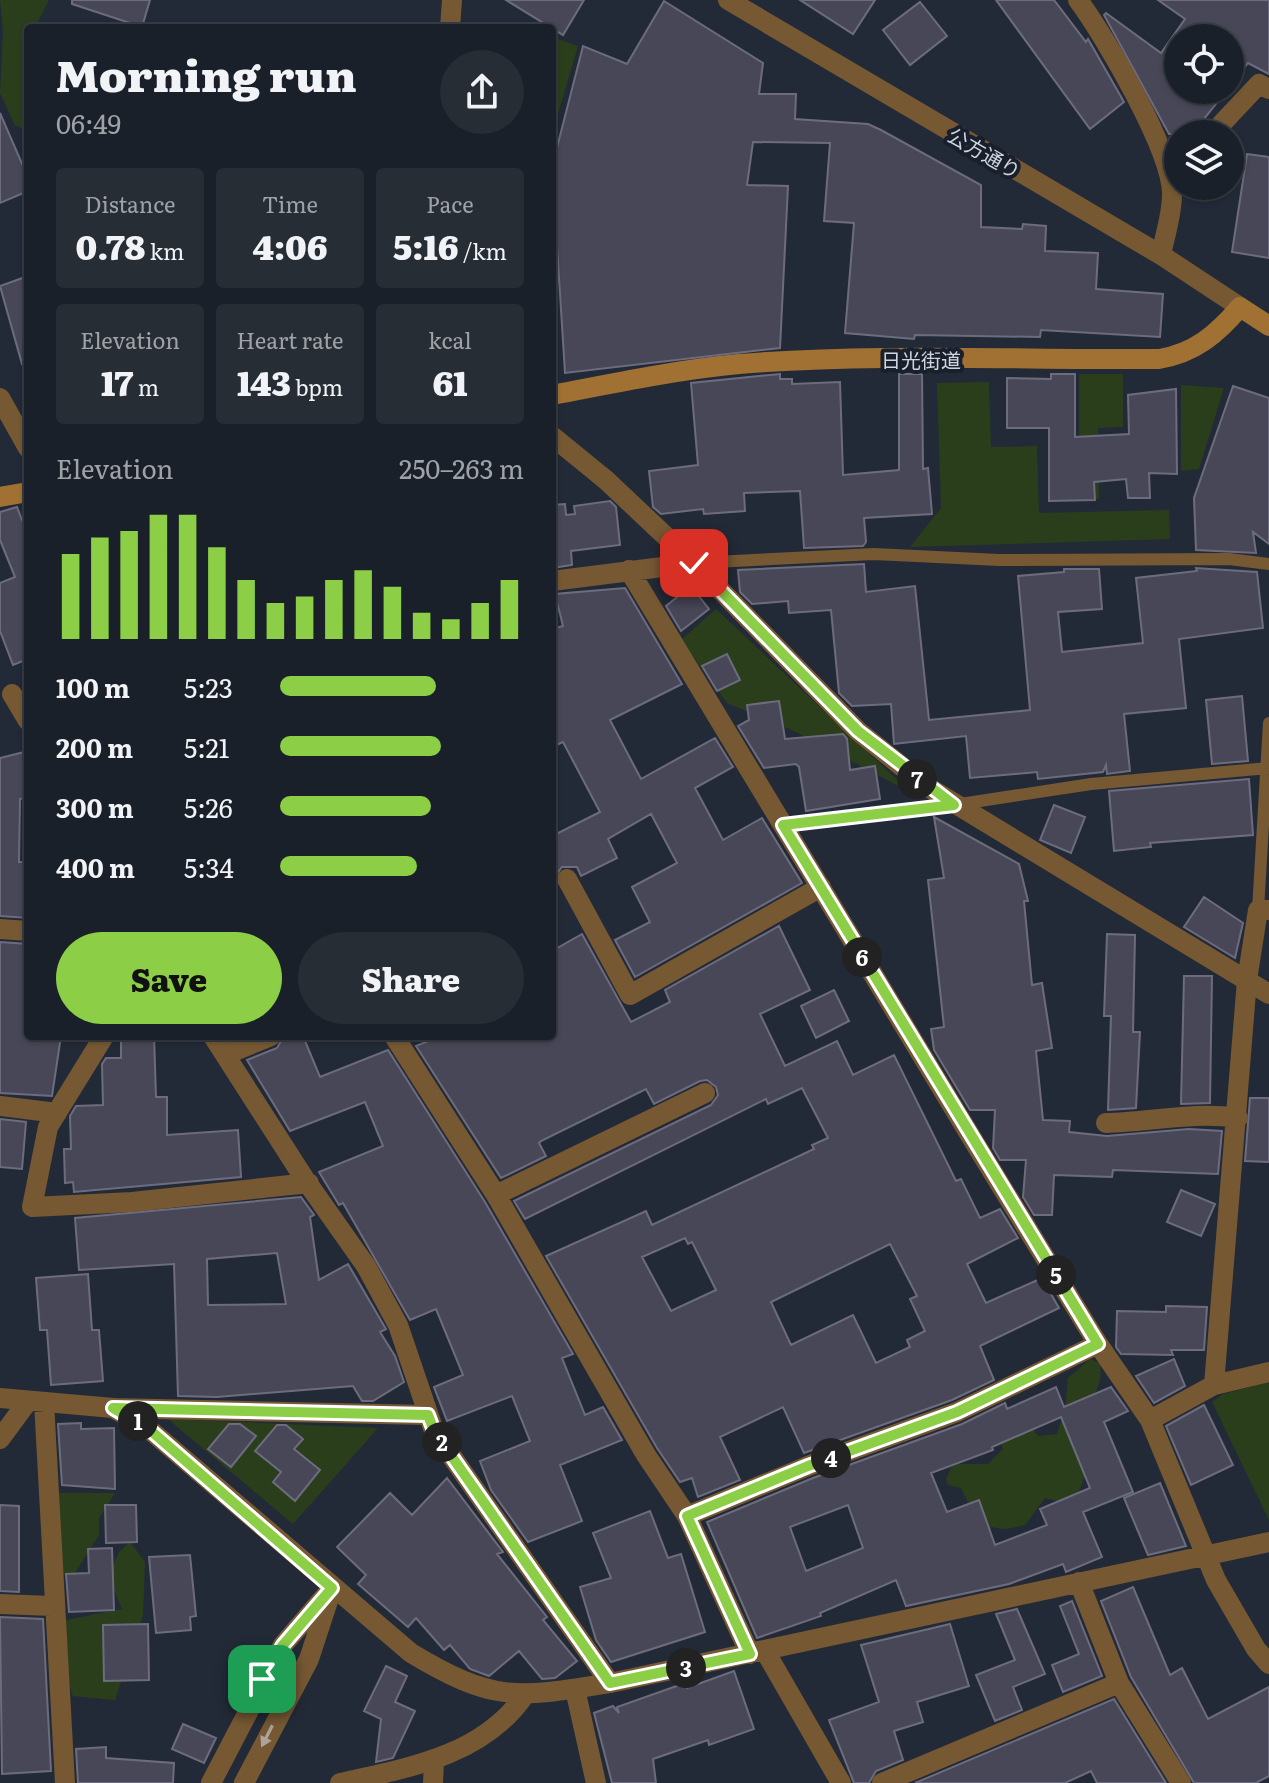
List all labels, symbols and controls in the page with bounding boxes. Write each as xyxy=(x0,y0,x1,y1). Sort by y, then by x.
map controls xyxy=(1164,24,1244,200)
button: locate xyxy=(1164,24,1244,104)
text: Morning run xyxy=(56,40,357,106)
button: share xyxy=(440,50,524,134)
text: 06:49 xyxy=(56,103,121,142)
street label: 公方通り xyxy=(943,119,1027,185)
button: layers xyxy=(1164,120,1244,200)
text: Distance xyxy=(85,187,175,220)
text: Time xyxy=(262,187,318,220)
text: Pace xyxy=(426,187,474,220)
text: 0.78 xyxy=(76,220,145,270)
text: 4:06 xyxy=(252,220,328,270)
text: 5:16 xyxy=(393,220,458,270)
text: km xyxy=(145,234,184,267)
text: /km xyxy=(458,234,507,267)
text: Elevation xyxy=(80,323,180,356)
text: Heart rate xyxy=(237,323,343,356)
text: kcal xyxy=(428,323,472,356)
street label: 日光街道 xyxy=(881,344,961,374)
text: 17 xyxy=(101,356,133,406)
text: 143 xyxy=(237,356,291,406)
text: 61 xyxy=(432,356,468,406)
text: m xyxy=(133,370,159,403)
text: bpm xyxy=(291,370,343,403)
text: Elevation xyxy=(56,448,174,487)
text: 250–263 m xyxy=(399,448,524,487)
pin xyxy=(660,529,728,597)
icon: check xyxy=(672,541,716,585)
text: 100 m xyxy=(56,667,130,706)
text: 5:23 xyxy=(184,667,233,706)
text: 200 m xyxy=(56,727,133,766)
text: 5:21 xyxy=(184,727,229,766)
pin: 7 xyxy=(897,759,937,799)
text: 7 xyxy=(911,762,923,795)
text: 300 m xyxy=(56,787,134,826)
text: 5:26 xyxy=(184,787,233,826)
text: 400 m xyxy=(56,847,135,886)
text: 5:34 xyxy=(184,847,234,886)
button: Save xyxy=(56,932,282,1024)
button: Share xyxy=(298,932,524,1024)
pin: 6 xyxy=(842,937,882,977)
text: 6 xyxy=(856,940,868,973)
pin: 5 xyxy=(1036,1255,1076,1295)
text: 5 xyxy=(1050,1258,1062,1291)
pin: 1 xyxy=(118,1401,158,1441)
text: 1 xyxy=(133,1404,143,1437)
pin: 2 xyxy=(422,1422,462,1462)
text: 2 xyxy=(436,1425,448,1458)
pin: 4 xyxy=(811,1438,851,1478)
text: 4 xyxy=(824,1441,838,1474)
pin xyxy=(228,1645,296,1713)
pin: 3 xyxy=(666,1648,706,1688)
text: 3 xyxy=(680,1651,692,1684)
icon: arrive xyxy=(240,1657,284,1701)
one-way arrow xyxy=(260,1724,274,1747)

